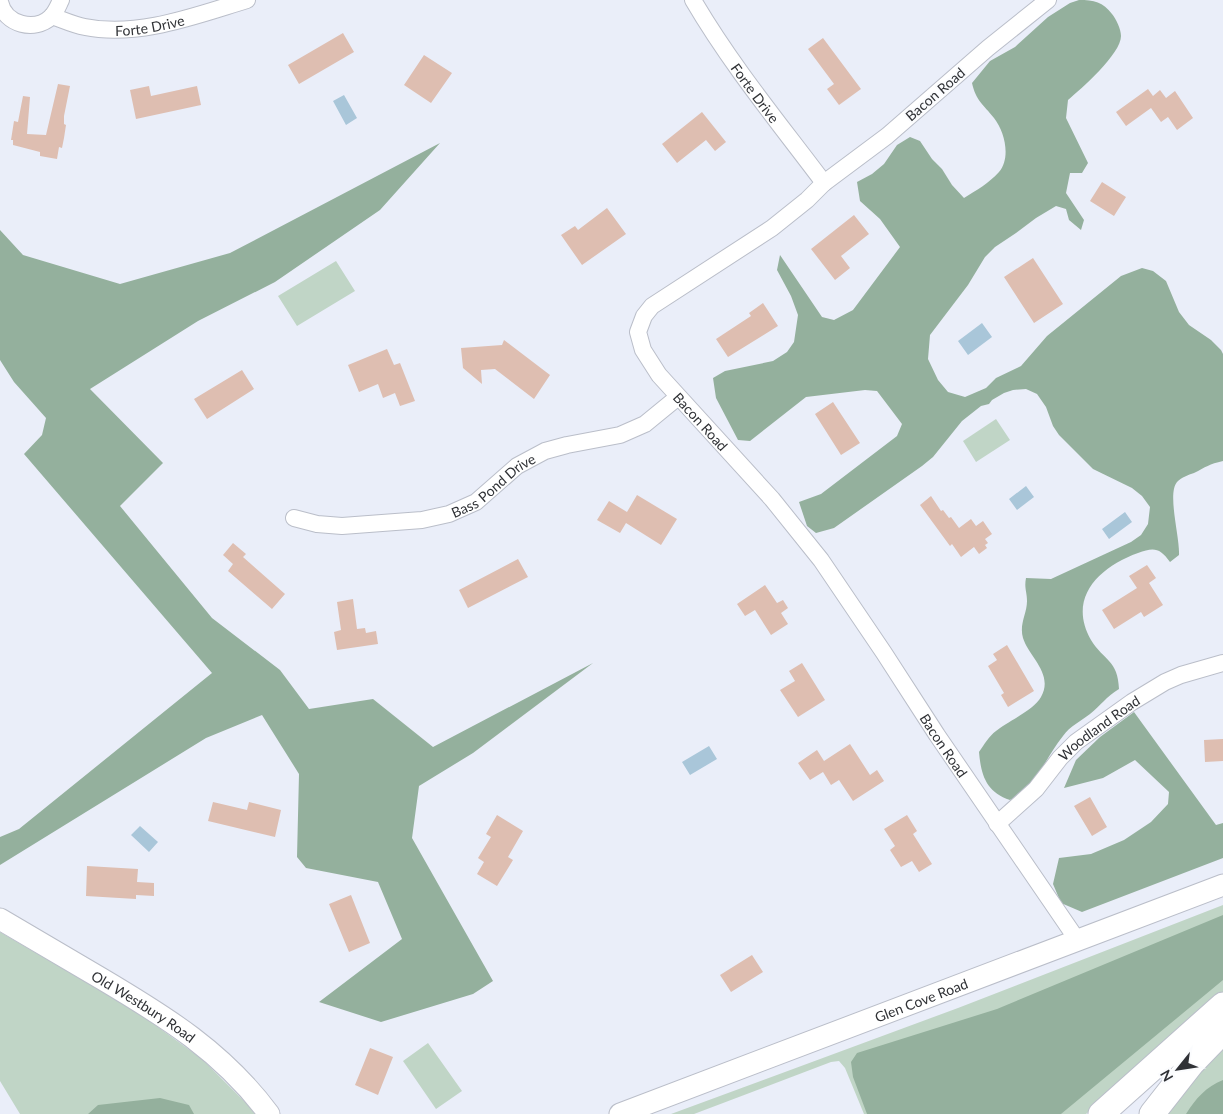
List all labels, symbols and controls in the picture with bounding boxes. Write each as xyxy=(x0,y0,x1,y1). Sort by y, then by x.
street label: Forte Drive xyxy=(115,11,186,38)
street label: Forte Drive xyxy=(728,60,783,126)
street label: Bacon Road xyxy=(902,64,968,124)
street label: Bacon Road xyxy=(670,388,732,454)
street label: Bass Pond Drive xyxy=(448,449,538,521)
street label: Woodland Road xyxy=(1054,691,1142,764)
street label: Bacon Road xyxy=(917,710,972,780)
street label: Old Westbury Road xyxy=(89,966,199,1046)
street label: Glen Cove Road xyxy=(872,974,970,1025)
north arrow xyxy=(1153,1044,1203,1094)
text: N xyxy=(1156,1067,1176,1085)

